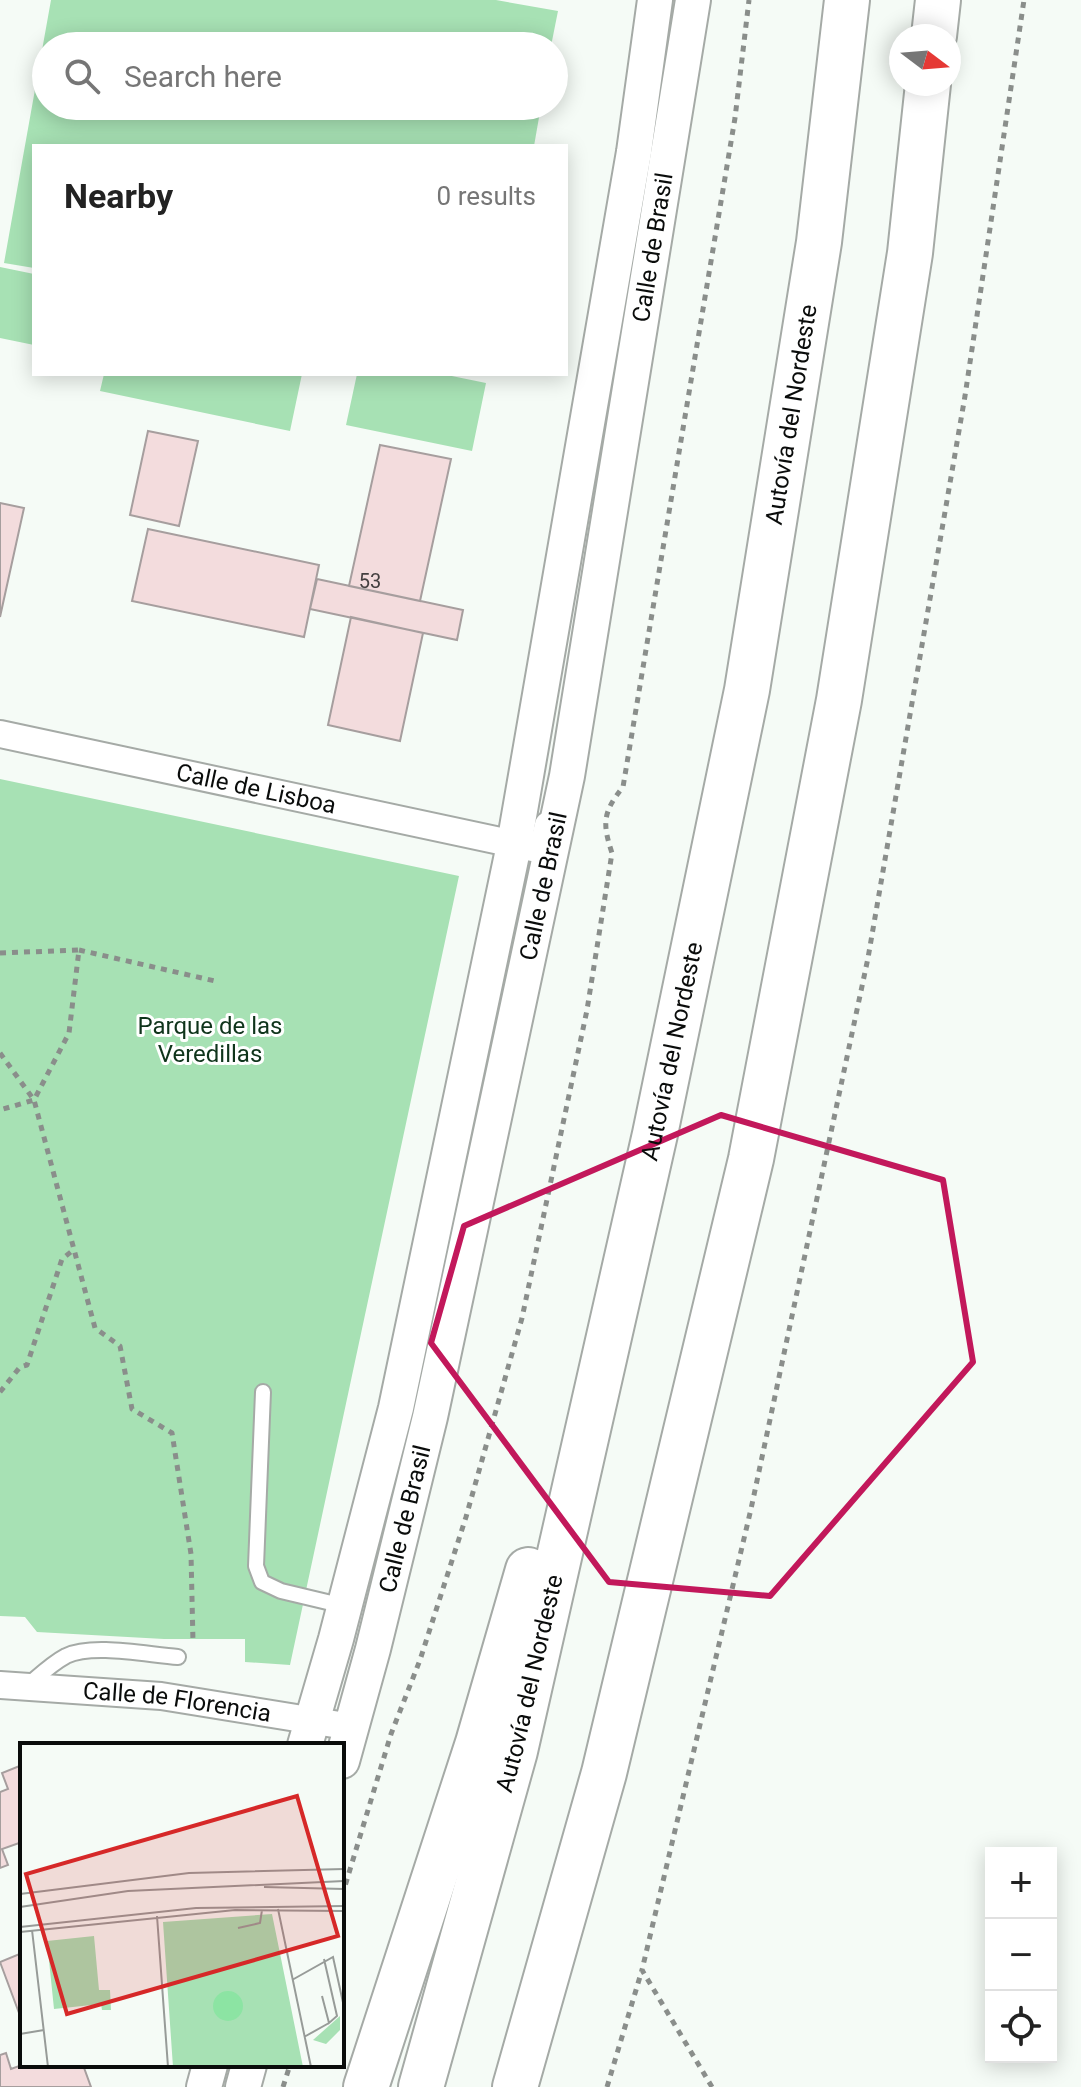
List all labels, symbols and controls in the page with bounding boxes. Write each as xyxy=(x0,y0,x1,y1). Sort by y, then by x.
north arrow xyxy=(889,24,961,96)
search box xyxy=(32,32,568,120)
icon: search xyxy=(60,54,104,98)
text: Search here xyxy=(124,59,282,94)
street label: Calle de Brasil xyxy=(627,171,679,324)
text: Nearby xyxy=(64,176,173,216)
text: 0 results xyxy=(437,181,536,211)
street label: Autovía del Nordeste xyxy=(760,302,823,527)
house number: 53 xyxy=(359,569,381,593)
street label: Calle de Lisboa xyxy=(174,758,339,820)
street label: Calle de Brasil xyxy=(514,809,573,963)
street label: Autovía del Nordeste xyxy=(635,940,708,1163)
park label: Parque de las Veredillas xyxy=(137,1012,283,1068)
street label: Calle de Brasil xyxy=(373,1442,437,1596)
street label: Autovía del Nordeste xyxy=(490,1572,569,1795)
street label: Calle de Florencia xyxy=(82,1677,273,1728)
inset map xyxy=(20,1743,344,2067)
map controls xyxy=(985,1847,1057,2063)
button: + xyxy=(985,1847,1057,1919)
button: − xyxy=(985,1919,1057,1991)
button: locate xyxy=(985,1991,1057,2063)

